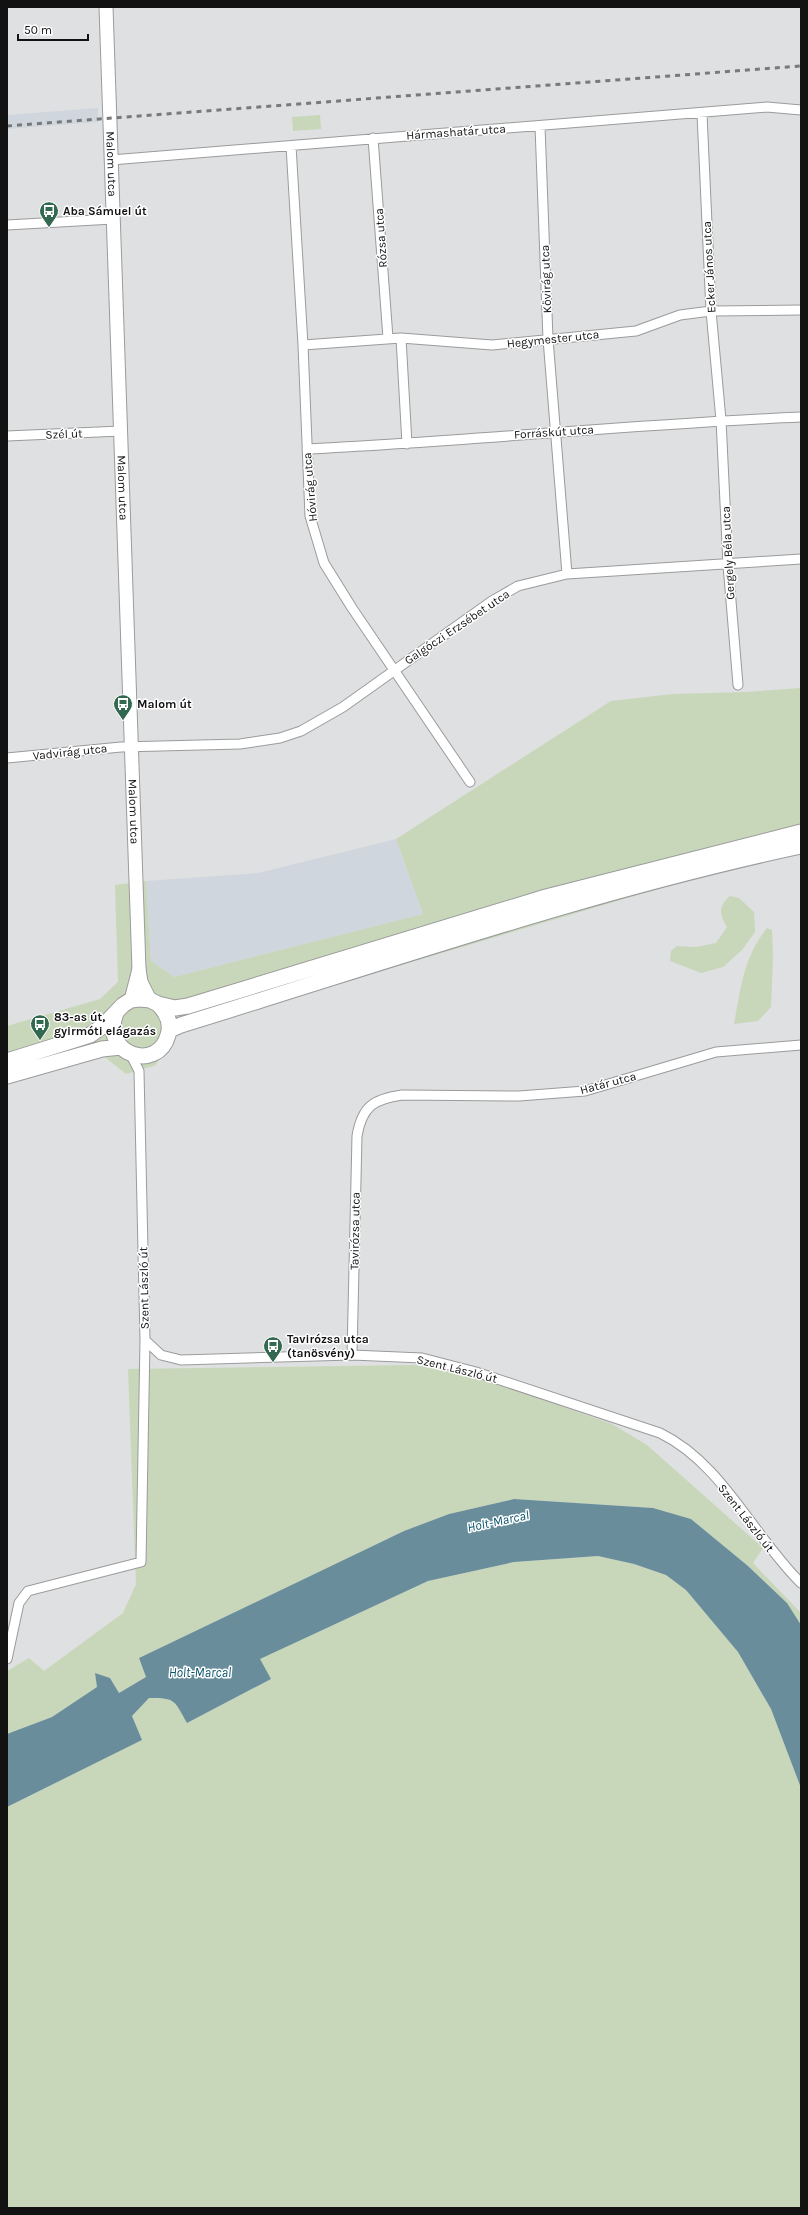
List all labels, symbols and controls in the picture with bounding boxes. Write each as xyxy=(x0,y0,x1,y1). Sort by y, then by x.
scale bar xyxy=(18,16,88,42)
text: 50 m xyxy=(24,23,52,37)
street label: Hármashatár utca xyxy=(406,122,506,142)
street label: Malom utca xyxy=(103,131,119,197)
bus stop icon: Aba Sámuel út xyxy=(38,200,60,228)
place label: Aba Sámuel út xyxy=(63,204,147,218)
street label: Rózsa utca xyxy=(372,208,390,268)
street label: Ecker János utca xyxy=(700,221,718,313)
street label: Kővirág utca xyxy=(538,244,554,314)
street label: Hegymester utca xyxy=(506,327,600,351)
street label: Forráskút utca xyxy=(514,422,594,442)
street label: Szél út xyxy=(45,426,83,442)
street label: Hóvirág utca xyxy=(300,452,320,522)
street label: Malom utca xyxy=(114,455,131,521)
street label: Gergely Béla utca xyxy=(719,506,737,600)
street label: Galgóczi Erzsébet utca xyxy=(402,587,512,667)
bus stop icon: Malom út xyxy=(112,693,134,721)
place label: Malom út xyxy=(137,697,192,711)
street label: Vadvirág utca xyxy=(32,741,108,763)
street label: Malom utca xyxy=(125,779,142,844)
place label: 83-as út, gyirmóti elágazás xyxy=(54,1010,156,1038)
bus stop icon: 83-as út, gyirmóti elágazás xyxy=(29,1013,51,1041)
street label: Határ utca xyxy=(578,1069,638,1097)
street label: Tavirózsa utca xyxy=(347,1192,363,1270)
street label: Szent László út xyxy=(136,1246,152,1329)
place label: Tavirózsa utca (tanösvény) xyxy=(287,1332,369,1360)
bus stop icon: Tavirózsa utca (tanösvény) xyxy=(262,1335,284,1363)
street label: Szent László út xyxy=(415,1352,499,1386)
street label: Szent László út xyxy=(715,1481,777,1555)
water label: Holt-Marcal xyxy=(466,1507,530,1535)
water label: Holt-Marcal xyxy=(169,1665,231,1680)

